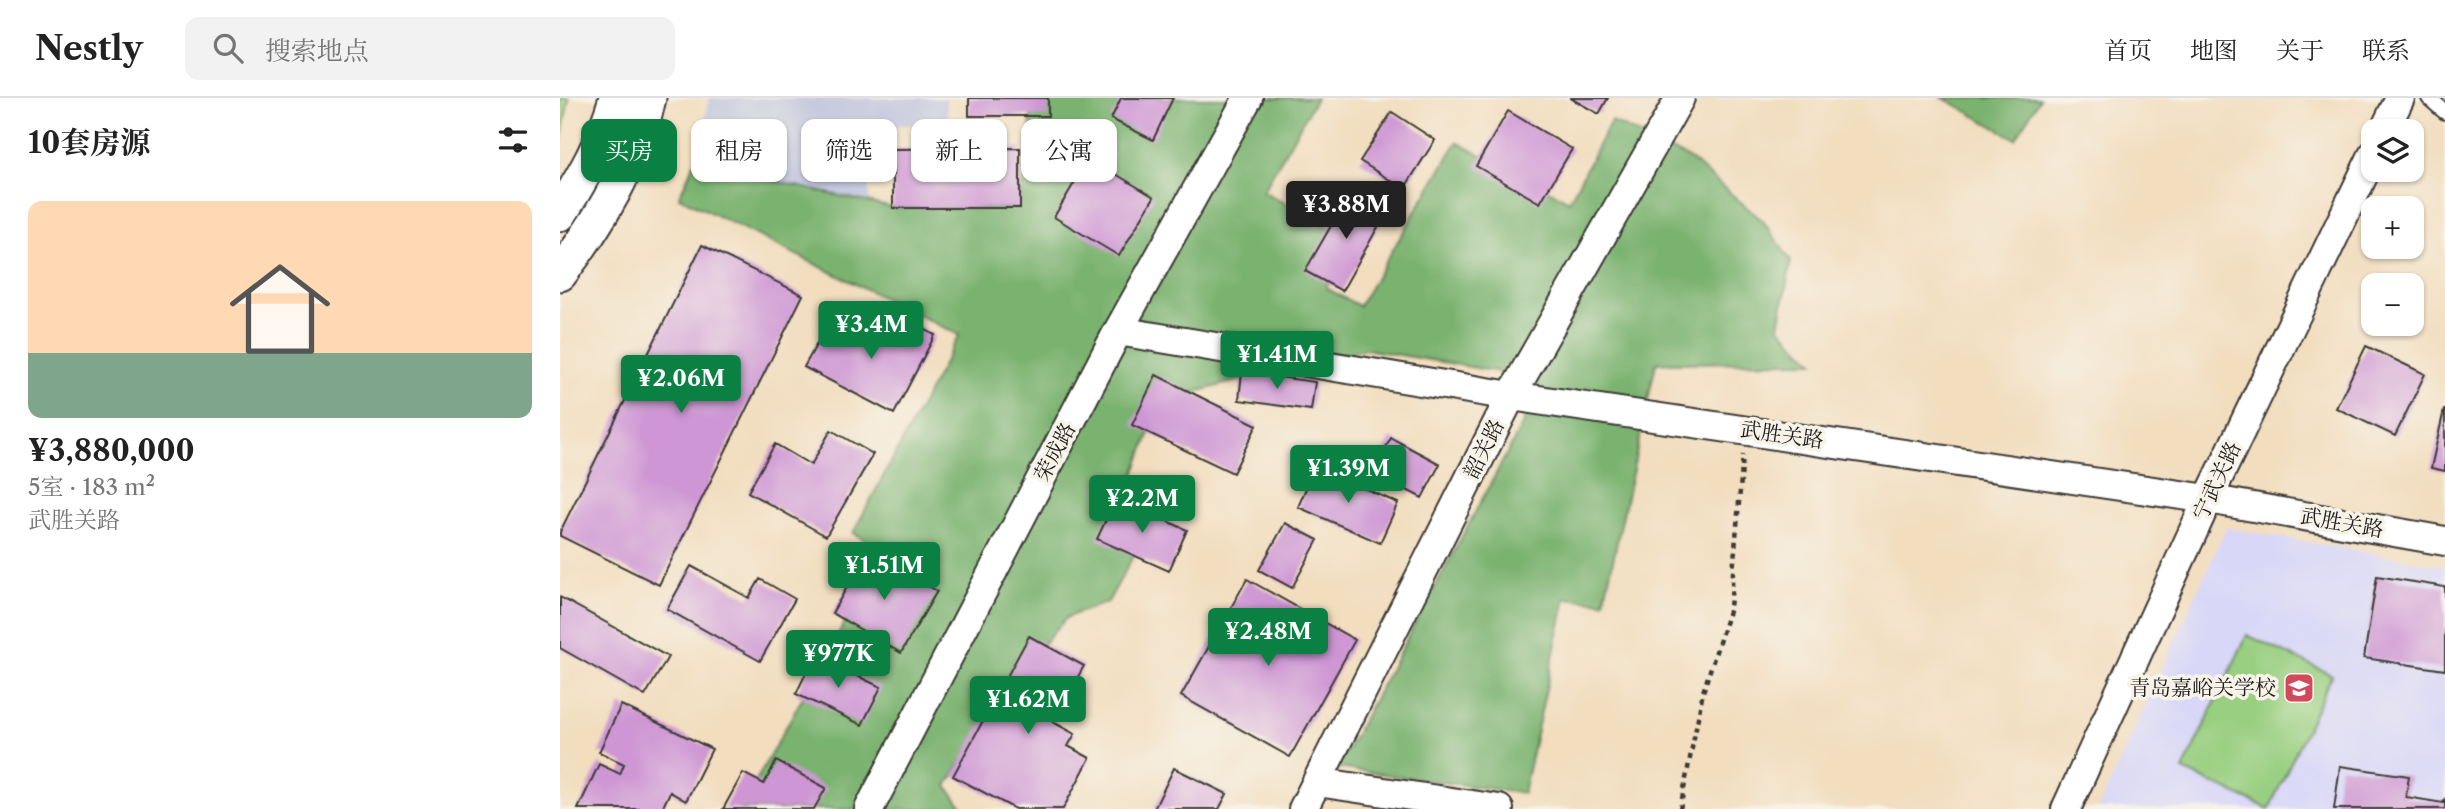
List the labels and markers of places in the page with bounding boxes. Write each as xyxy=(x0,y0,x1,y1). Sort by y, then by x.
pin: ¥3.88M xyxy=(1289,181,1403,241)
pin: ¥3.4M xyxy=(822,302,920,361)
pin: ¥1.41M xyxy=(1220,331,1334,391)
pin: ¥2.06M xyxy=(624,356,738,415)
pin: ¥1.39M xyxy=(1291,446,1405,505)
pin: ¥2.2M xyxy=(1093,476,1191,535)
pin: ¥1.51M xyxy=(827,542,941,602)
pin: ¥2.48M xyxy=(1211,608,1325,668)
pin: ¥977K xyxy=(789,630,887,690)
school or university icon: 青岛嘉峪关学校 xyxy=(2282,671,2316,705)
place label: 青岛嘉峪关学校 xyxy=(2129,675,2276,700)
pin: ¥1.62M xyxy=(971,676,1085,736)

